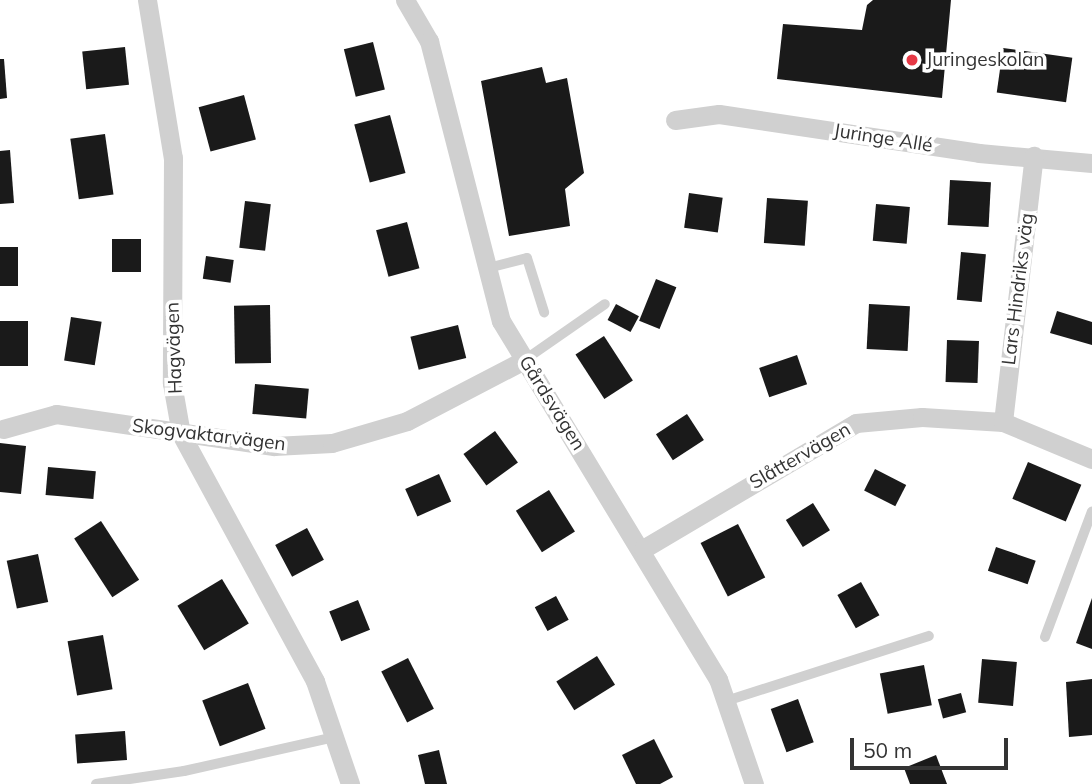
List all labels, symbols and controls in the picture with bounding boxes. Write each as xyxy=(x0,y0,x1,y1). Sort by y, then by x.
place label: Juringeskolan xyxy=(926,49,1044,71)
marker: Juringeskolan xyxy=(904,52,920,68)
street label: Juringe Allé xyxy=(832,119,934,157)
street label: Lars Hindriks väg xyxy=(997,212,1039,366)
street label: Hagvägen xyxy=(161,302,187,394)
street label: Gårdsvägen xyxy=(514,352,590,454)
street label: Skogvaktarvägen xyxy=(131,414,287,456)
street label: Slåttervägen xyxy=(745,418,855,494)
scale bar xyxy=(854,724,1012,768)
text: 50 m xyxy=(863,737,912,763)

